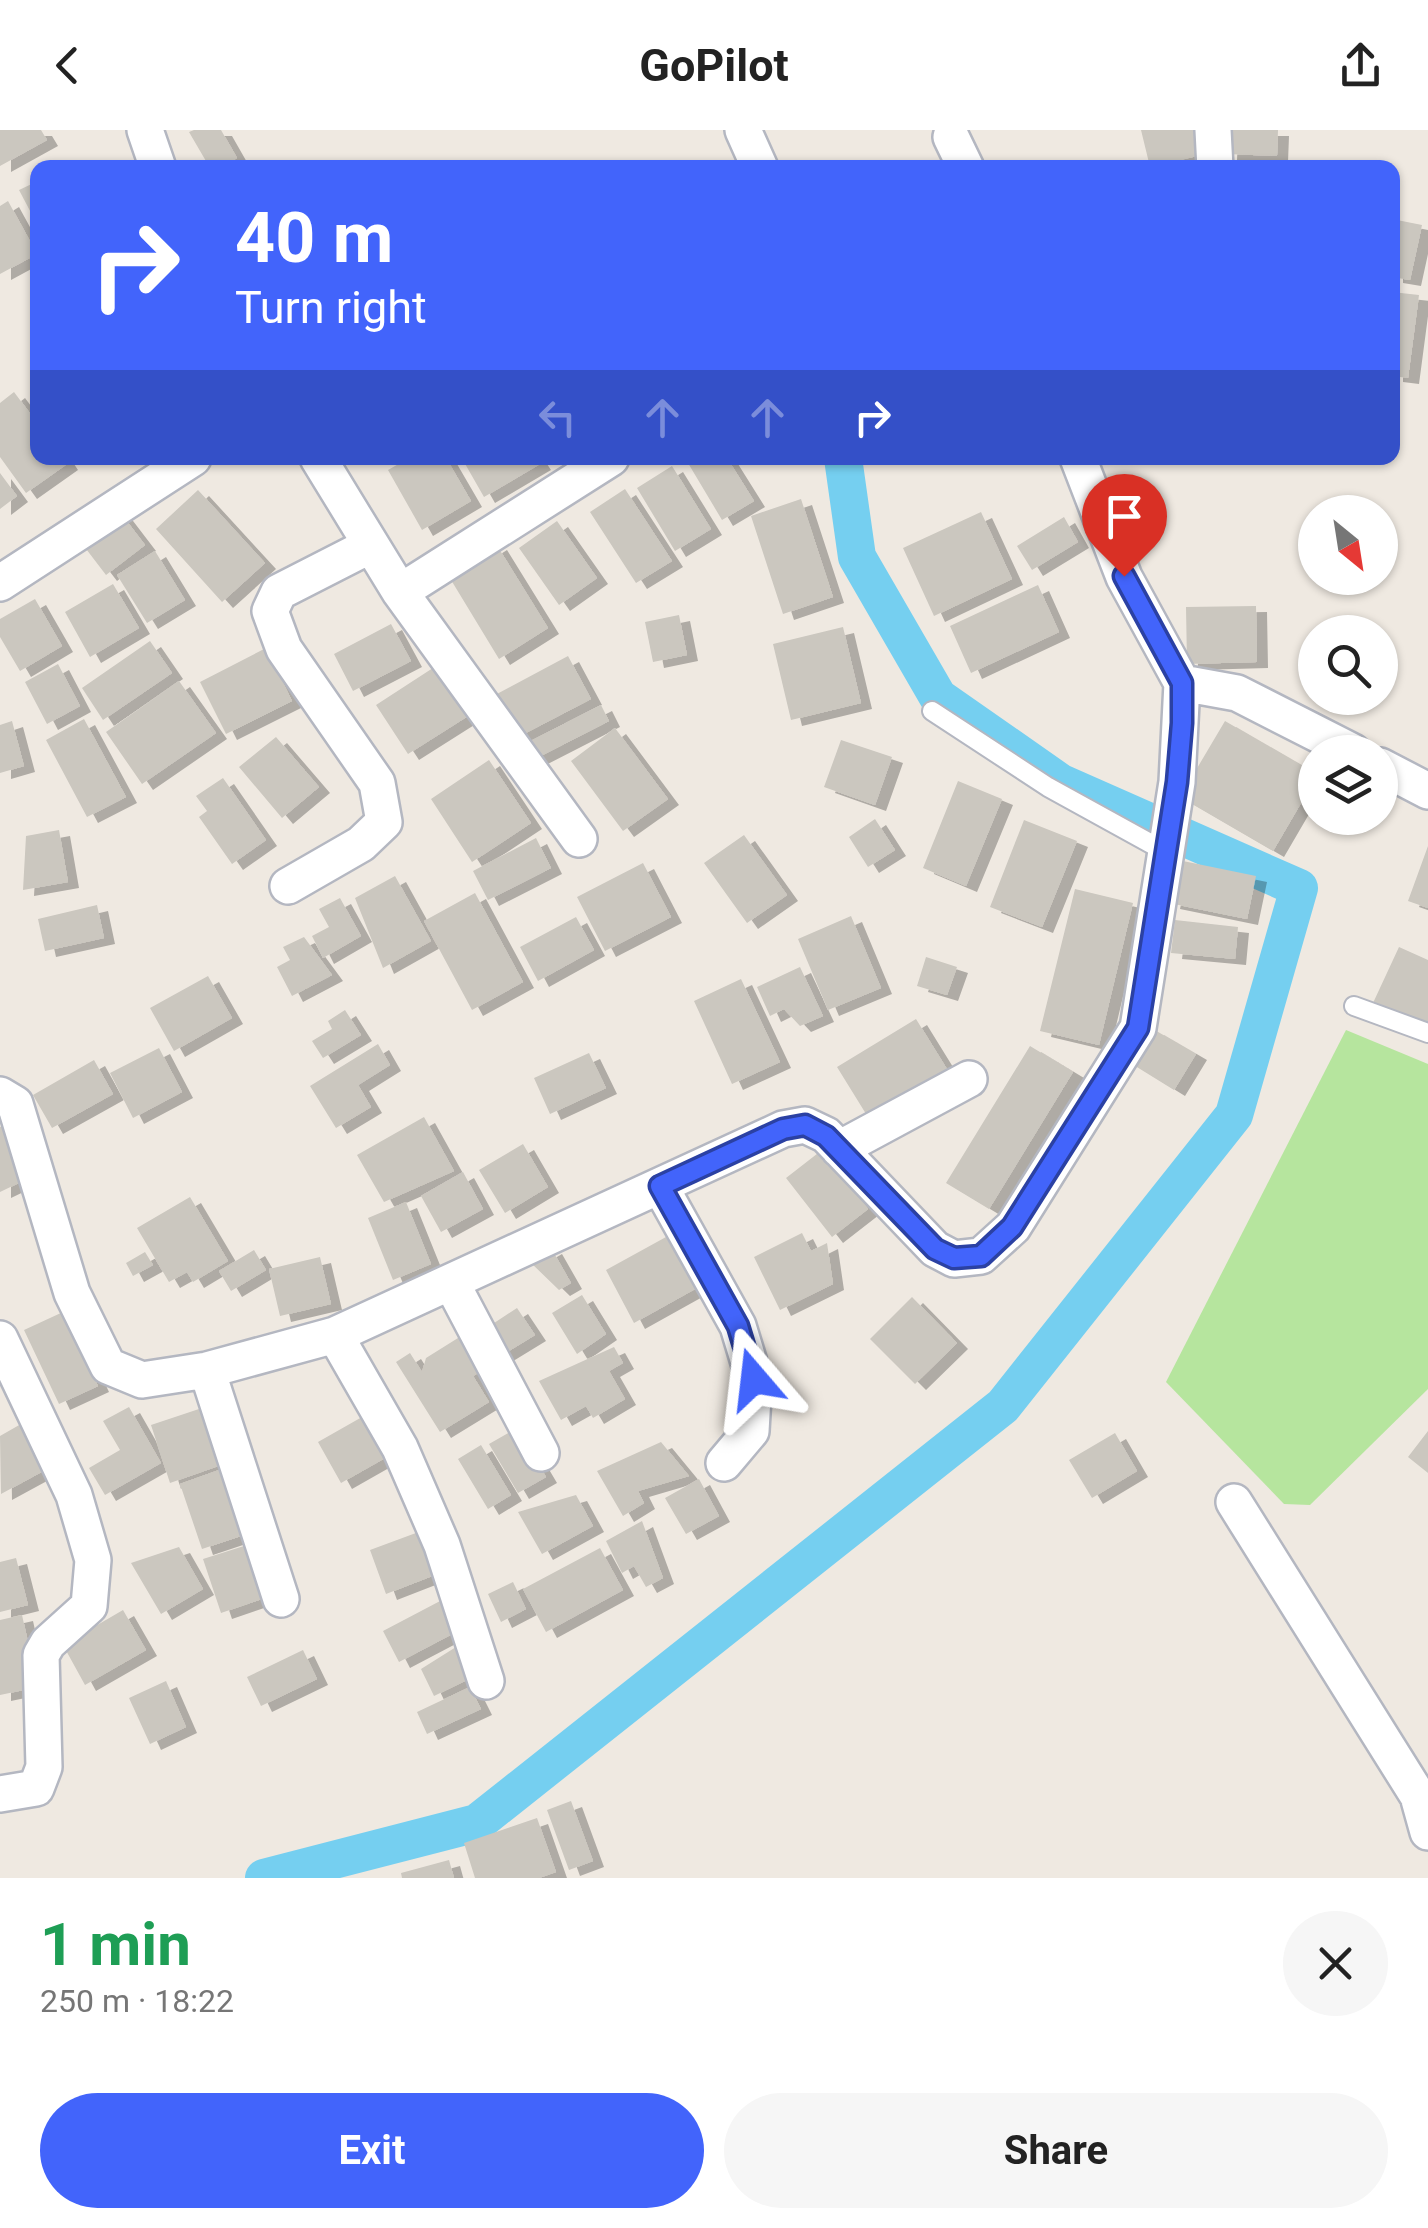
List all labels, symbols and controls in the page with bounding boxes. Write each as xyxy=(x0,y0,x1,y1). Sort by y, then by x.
icon: back xyxy=(40,38,95,93)
icon: share xyxy=(1333,38,1388,93)
text: GoPilot xyxy=(639,39,789,92)
text: 40 m xyxy=(235,197,393,279)
icon: right xyxy=(70,200,200,330)
text: Turn right xyxy=(235,281,427,334)
icon: left xyxy=(530,390,585,445)
icon: ahead xyxy=(635,390,690,445)
icon: ahead xyxy=(740,390,795,445)
icon: right xyxy=(845,390,900,445)
pin xyxy=(1082,474,1167,577)
icon: arrive xyxy=(1097,489,1152,544)
north arrow xyxy=(1298,495,1398,595)
map controls xyxy=(1298,495,1398,835)
button: search xyxy=(1298,615,1398,715)
button: layers xyxy=(1298,735,1398,835)
position arrow xyxy=(702,1327,806,1431)
text: 1 min xyxy=(40,1909,191,1980)
button: close xyxy=(1283,1911,1388,2016)
text: 250 m · 18:22 xyxy=(40,1982,234,2020)
button: Exit xyxy=(40,2093,704,2208)
button: Share xyxy=(724,2093,1388,2208)

